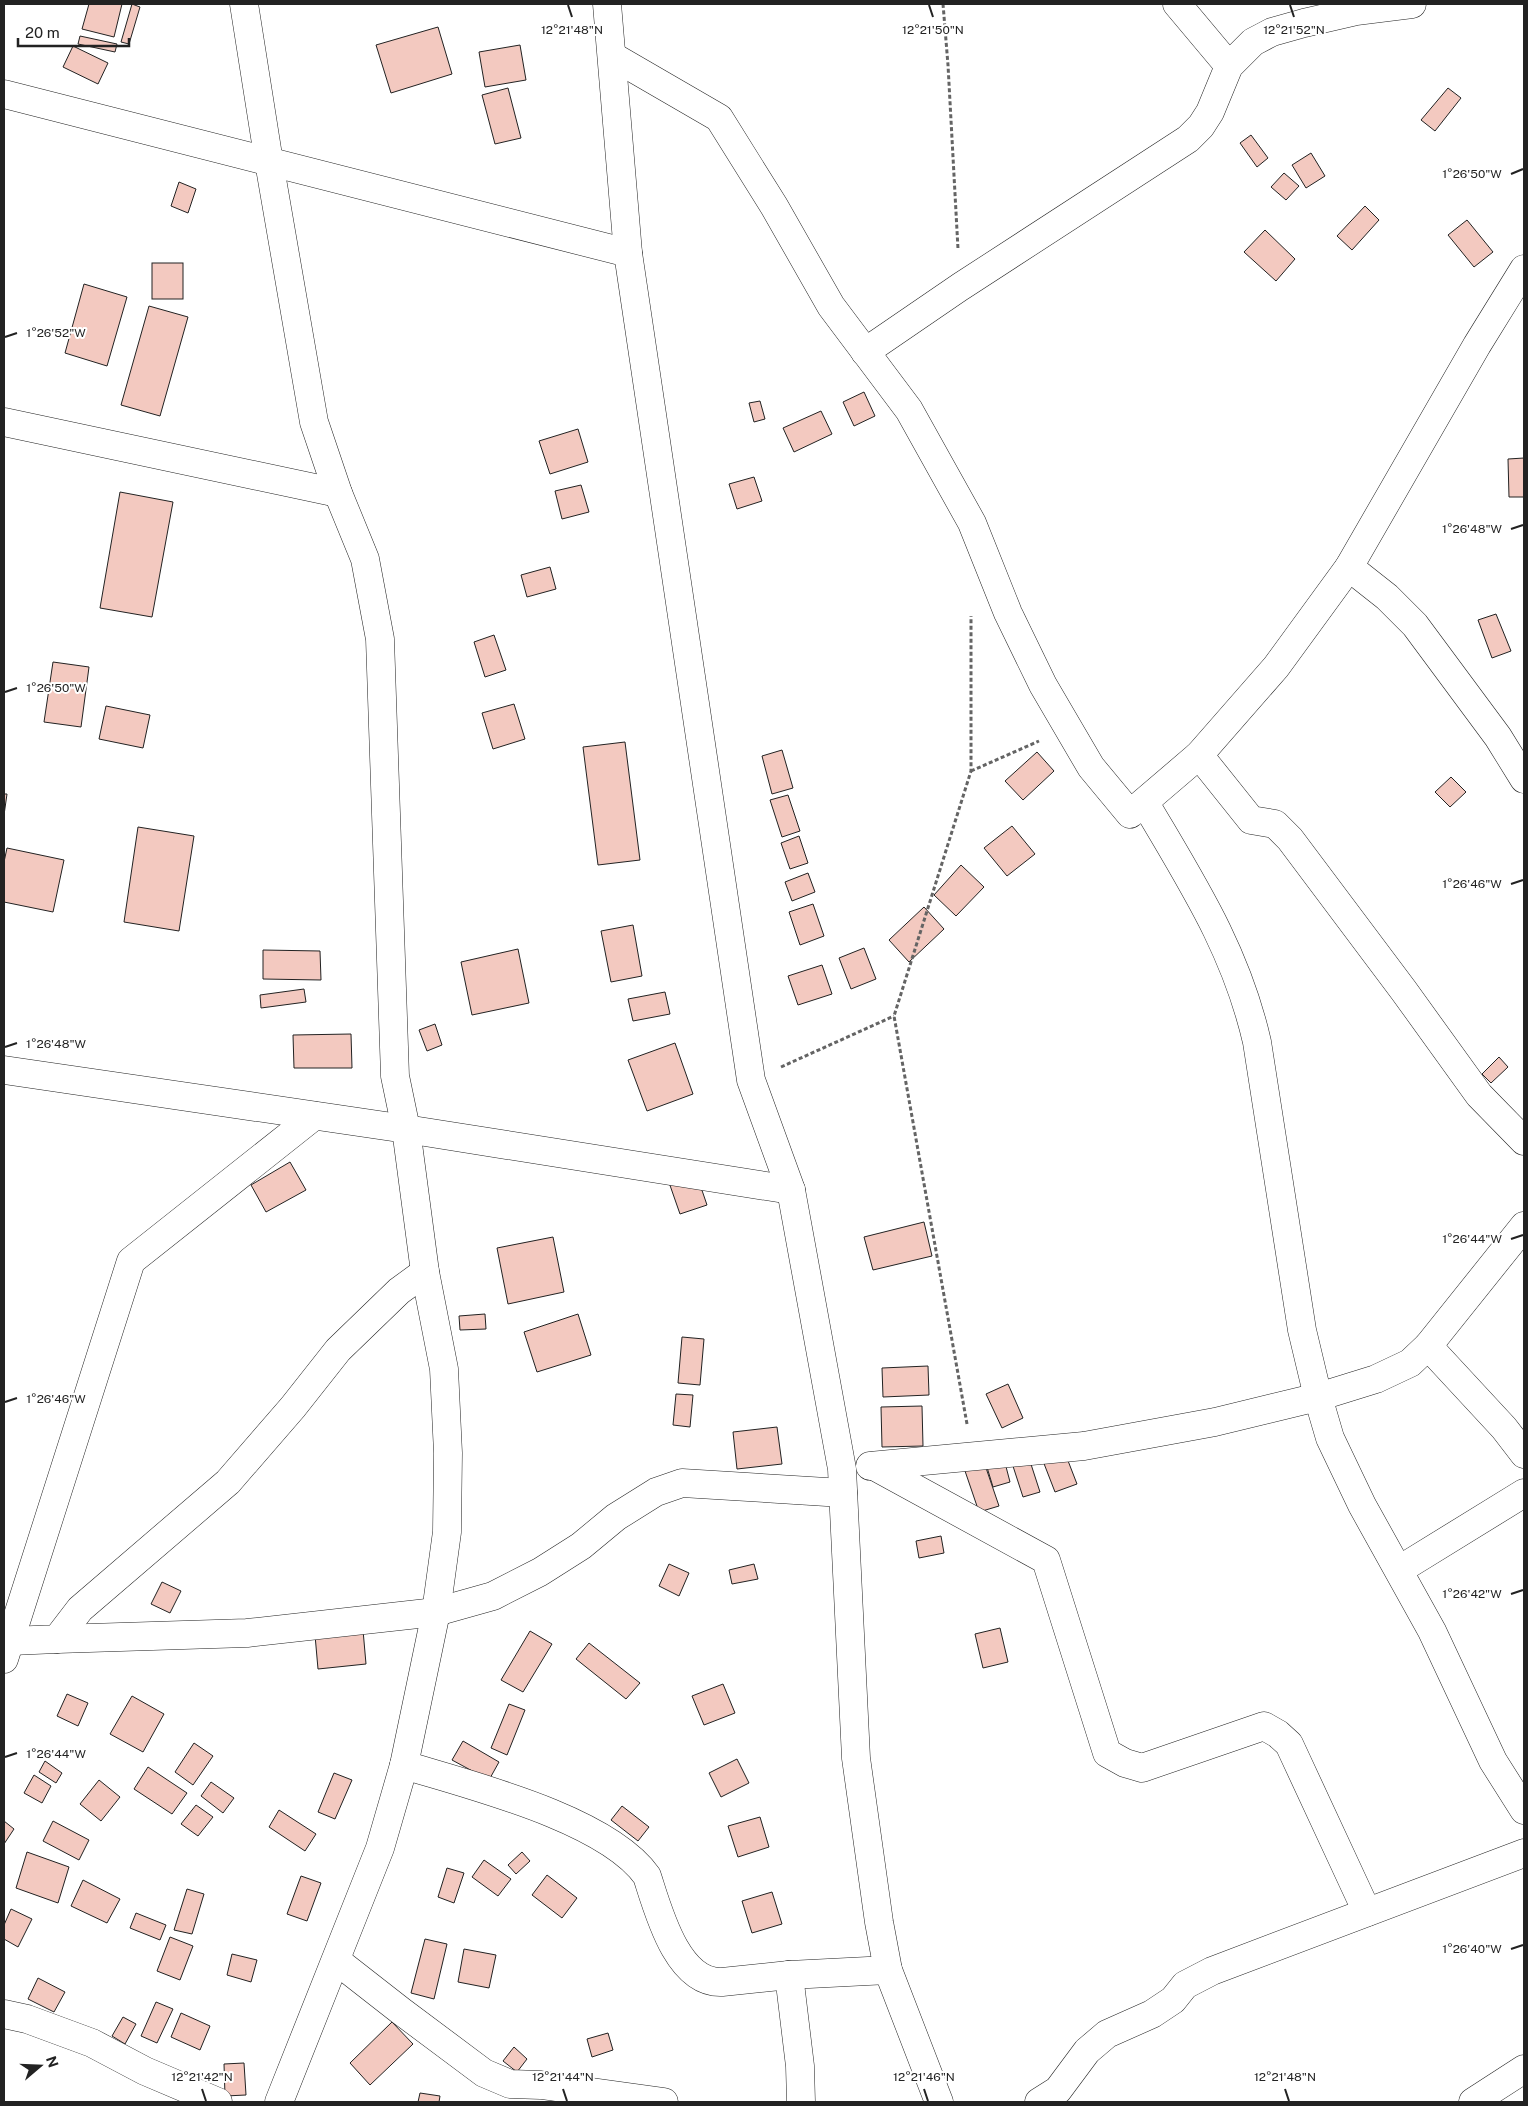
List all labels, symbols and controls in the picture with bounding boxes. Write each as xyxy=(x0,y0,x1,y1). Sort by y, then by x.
scale bar xyxy=(18,15,129,47)
text: 12°21'48"N xyxy=(541,23,603,37)
text: 12°21'50"N xyxy=(902,23,964,37)
text: 12°21'52"N xyxy=(1263,23,1325,37)
text: 20 m xyxy=(25,24,60,41)
text: 1°26'50"W xyxy=(1442,167,1502,181)
text: 1°26'52"W xyxy=(26,326,86,340)
text: 1°26'48"W xyxy=(1442,522,1503,536)
text: 1°26'50"W xyxy=(26,681,86,695)
text: 1°26'46"W xyxy=(1442,877,1502,891)
text: 1°26'48"W xyxy=(26,1037,87,1051)
text: 1°26'44"W xyxy=(1442,1232,1502,1246)
text: 1°26'46"W xyxy=(26,1392,86,1406)
text: 1°26'42"W xyxy=(1442,1587,1502,1601)
text: 1°26'44"W xyxy=(26,1747,86,1761)
text: 1°26'40"W xyxy=(1442,1942,1502,1956)
north arrow xyxy=(15,2041,65,2091)
text: N xyxy=(43,2054,62,2070)
text: 12°21'42"N xyxy=(171,2070,233,2084)
text: 12°21'44"N xyxy=(532,2070,594,2084)
text: 12°21'46"N xyxy=(893,2070,955,2084)
text: 12°21'48"N xyxy=(1254,2070,1316,2084)

